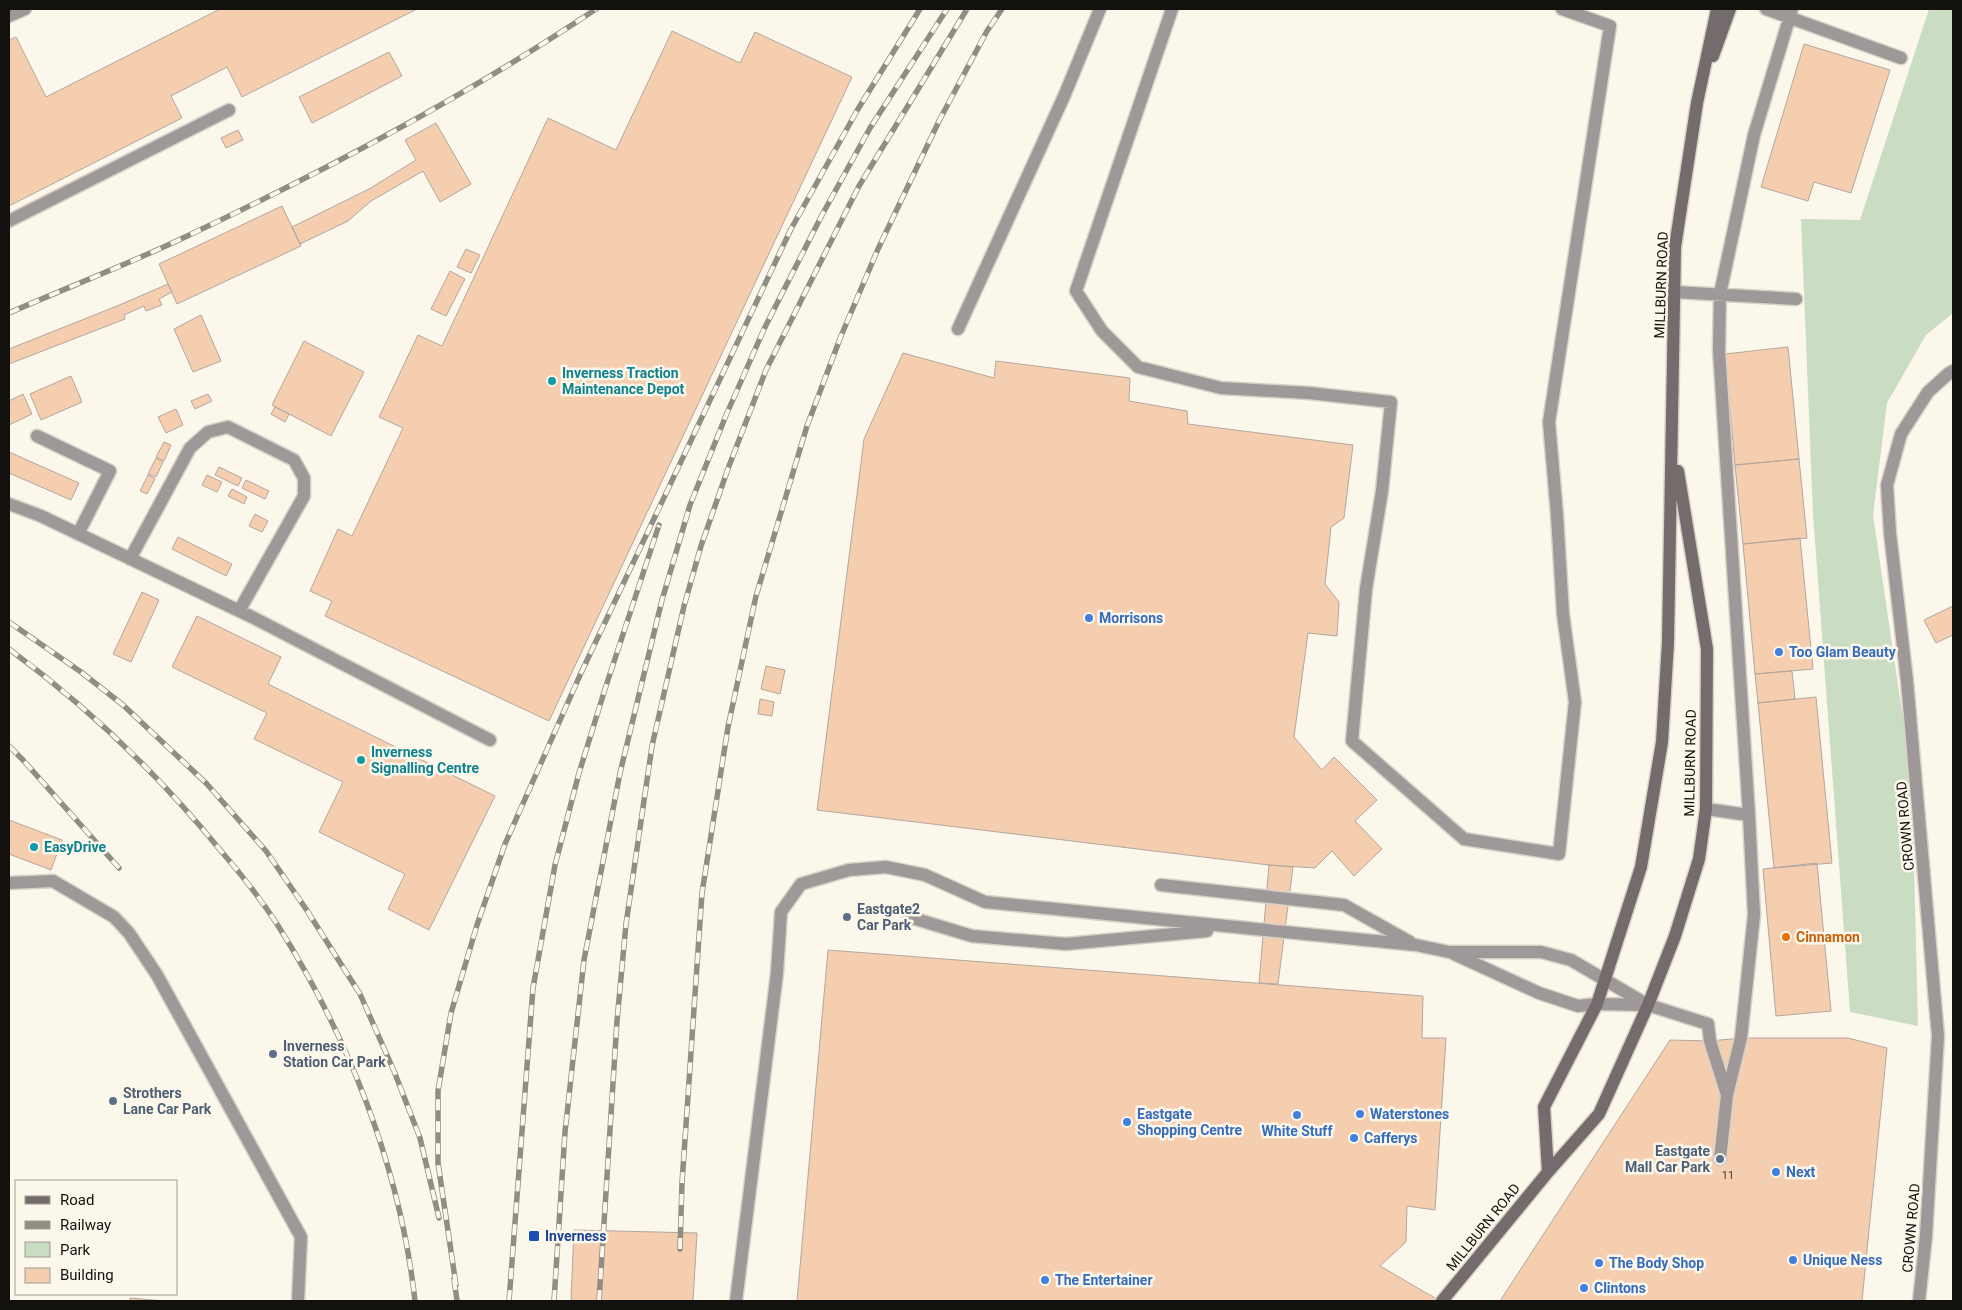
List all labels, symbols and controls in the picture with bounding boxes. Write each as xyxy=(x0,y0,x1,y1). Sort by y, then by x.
street label: MILLBURN ROAD xyxy=(1651,231,1671,339)
place label: Inverness Traction Maintenance Depot xyxy=(562,365,685,397)
marker: Inverness Traction Maintenance Depot xyxy=(546,375,558,387)
place label: Morrisons xyxy=(1099,610,1163,626)
marker: Morrisons xyxy=(1083,612,1095,624)
place label: Too Glam Beauty xyxy=(1789,644,1897,660)
marker: Too Glam Beauty xyxy=(1773,646,1785,658)
street label: MILLBURN ROAD xyxy=(1681,709,1699,817)
place label: Inverness Signalling Centre xyxy=(371,744,479,776)
marker: Inverness Signalling Centre xyxy=(355,754,367,766)
street label: CROWN ROAD xyxy=(1893,781,1917,871)
place label: EasyDrive xyxy=(44,839,107,855)
marker: EasyDrive xyxy=(28,841,40,853)
place label: Eastgate2 Car Park xyxy=(857,901,920,933)
marker: Eastgate2 Car Park xyxy=(841,911,853,923)
place label: Cinnamon xyxy=(1796,929,1860,945)
marker: Cinnamon xyxy=(1780,931,1792,943)
place label: Inverness Station Car Park xyxy=(283,1038,386,1070)
marker: Inverness Station Car Park xyxy=(267,1048,279,1060)
place label: Strothers Lane Car Park xyxy=(123,1085,212,1117)
marker: Strothers Lane Car Park xyxy=(107,1095,119,1107)
place label: Eastgate Shopping Centre xyxy=(1137,1106,1242,1138)
place label: Waterstones xyxy=(1370,1106,1449,1122)
marker: Waterstones xyxy=(1354,1108,1366,1120)
marker: White Stuff xyxy=(1291,1109,1303,1121)
marker: Eastgate Shopping Centre xyxy=(1121,1116,1133,1128)
place label: White Stuff xyxy=(1262,1123,1333,1139)
place label: Cafferys xyxy=(1364,1130,1418,1146)
marker: Cafferys xyxy=(1348,1132,1360,1144)
place label: Eastgate Mall Car Park xyxy=(1625,1143,1711,1175)
marker: Eastgate Mall Car Park xyxy=(1714,1153,1726,1165)
place label: Next xyxy=(1786,1164,1816,1180)
marker: Next xyxy=(1770,1166,1782,1178)
house number: 11 xyxy=(1722,1169,1734,1182)
legend xyxy=(15,1180,178,1295)
street label: MILLBURN ROAD xyxy=(1443,1180,1523,1274)
street label: CROWN ROAD xyxy=(1899,1183,1923,1273)
text: Road xyxy=(60,1191,94,1209)
text: Railway xyxy=(60,1216,111,1234)
place label: Inverness xyxy=(545,1228,606,1244)
marker: Inverness xyxy=(527,1229,541,1243)
text: Park xyxy=(60,1241,91,1259)
place label: Unique Ness xyxy=(1803,1252,1882,1268)
marker: Unique Ness xyxy=(1787,1254,1799,1266)
place label: The Body Shop xyxy=(1609,1255,1704,1271)
marker: The Body Shop xyxy=(1593,1257,1605,1269)
text: Building xyxy=(60,1266,114,1284)
place label: The Entertainer xyxy=(1055,1272,1153,1288)
marker: The Entertainer xyxy=(1039,1274,1051,1286)
place label: Clintons xyxy=(1594,1280,1646,1296)
marker: Clintons xyxy=(1578,1282,1590,1294)

